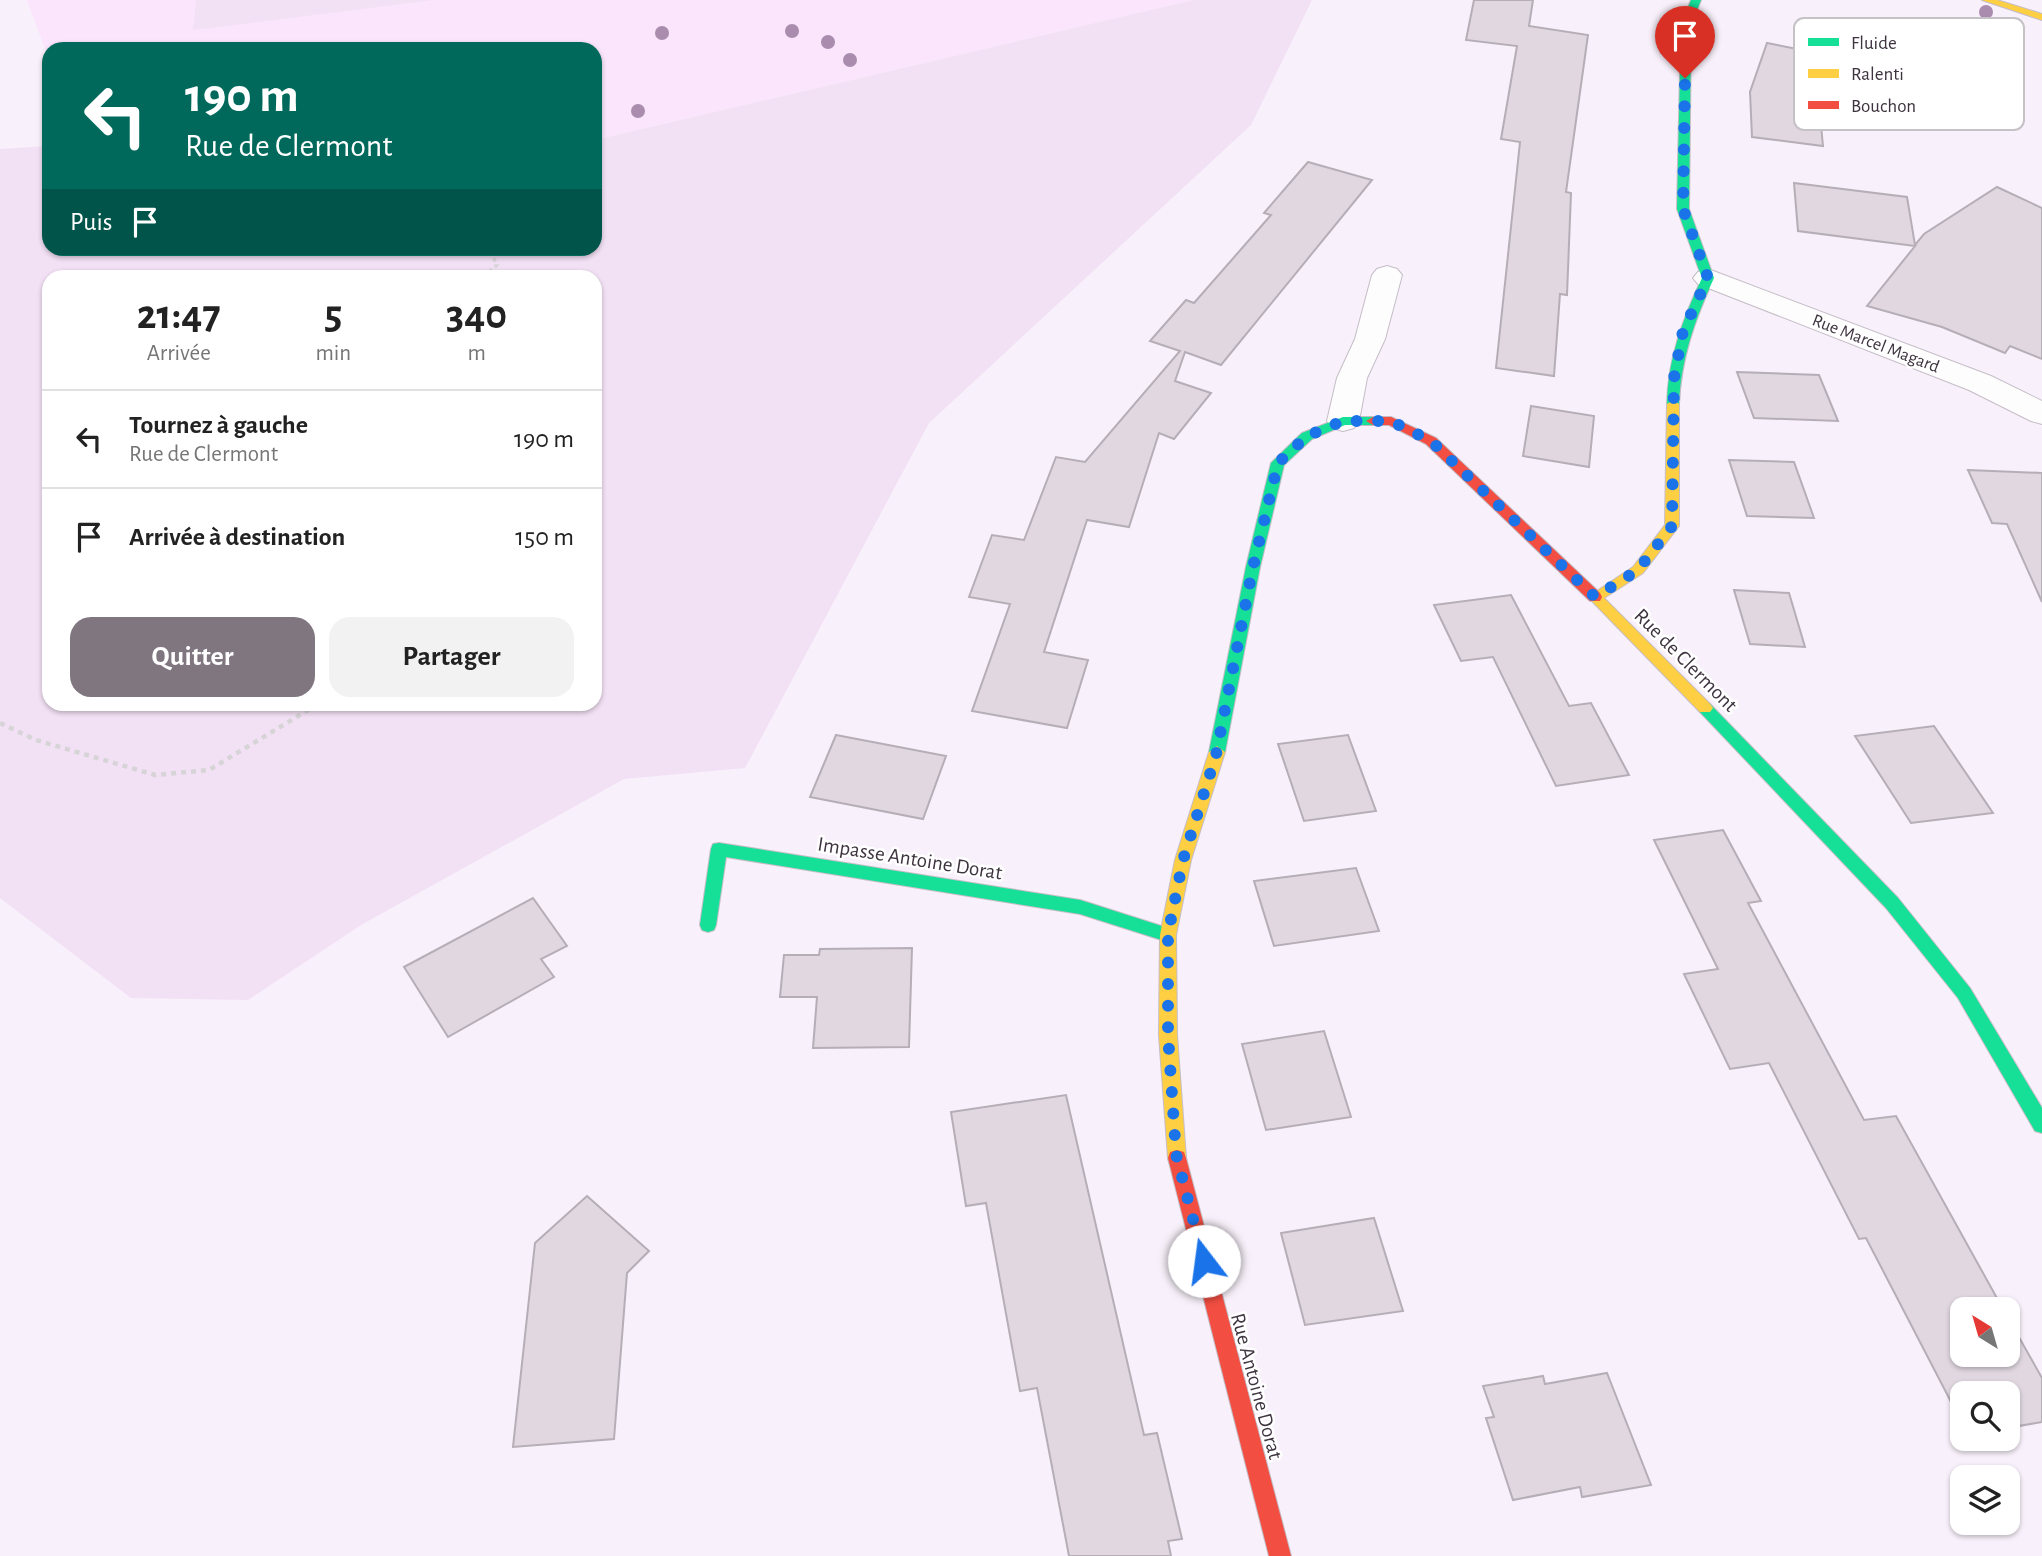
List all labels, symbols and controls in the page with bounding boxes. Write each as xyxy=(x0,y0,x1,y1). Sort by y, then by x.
pin xyxy=(1655,6,1715,78)
icon: arrive xyxy=(1666,17,1704,55)
legend xyxy=(1794,18,2024,130)
text: Fluide xyxy=(1851,34,1897,53)
text: Ralenti xyxy=(1851,65,1904,84)
icon: left xyxy=(70,70,161,161)
text: 190 m xyxy=(185,72,299,121)
text: Bouchon xyxy=(1851,97,1916,116)
text: Rue de Clermont xyxy=(185,130,392,162)
icon: arrive xyxy=(126,203,164,241)
text: Puis xyxy=(70,209,112,235)
text: 21:47 xyxy=(137,294,221,336)
text: 5 xyxy=(324,294,342,336)
text: 340 xyxy=(446,294,507,336)
street label: Rue Marcel Magard xyxy=(1809,311,1942,376)
text: Arrivée xyxy=(147,342,211,365)
text: min xyxy=(315,342,351,365)
text: m xyxy=(467,342,486,365)
text: Tournez à gauche xyxy=(129,412,308,438)
icon: left xyxy=(70,420,108,458)
text: 190 m xyxy=(514,426,574,452)
text: Rue de Clermont xyxy=(129,443,278,466)
icon: arrive xyxy=(70,518,108,556)
text: Arrivée à destination xyxy=(129,524,345,550)
text: 150 m xyxy=(515,524,574,550)
street label: Rue de Clermont xyxy=(1630,605,1741,716)
button: Quitter xyxy=(70,617,315,697)
button: Partager xyxy=(329,617,574,697)
street label: Impasse Antoine Dorat xyxy=(816,834,1004,883)
position arrow xyxy=(1167,1224,1241,1298)
north arrow xyxy=(1950,1297,2020,1367)
map controls xyxy=(1950,1297,2020,1535)
street label: Rue Antoine Dorat xyxy=(1227,1311,1286,1462)
button: search xyxy=(1950,1381,2020,1451)
button: layers xyxy=(1950,1465,2020,1535)

